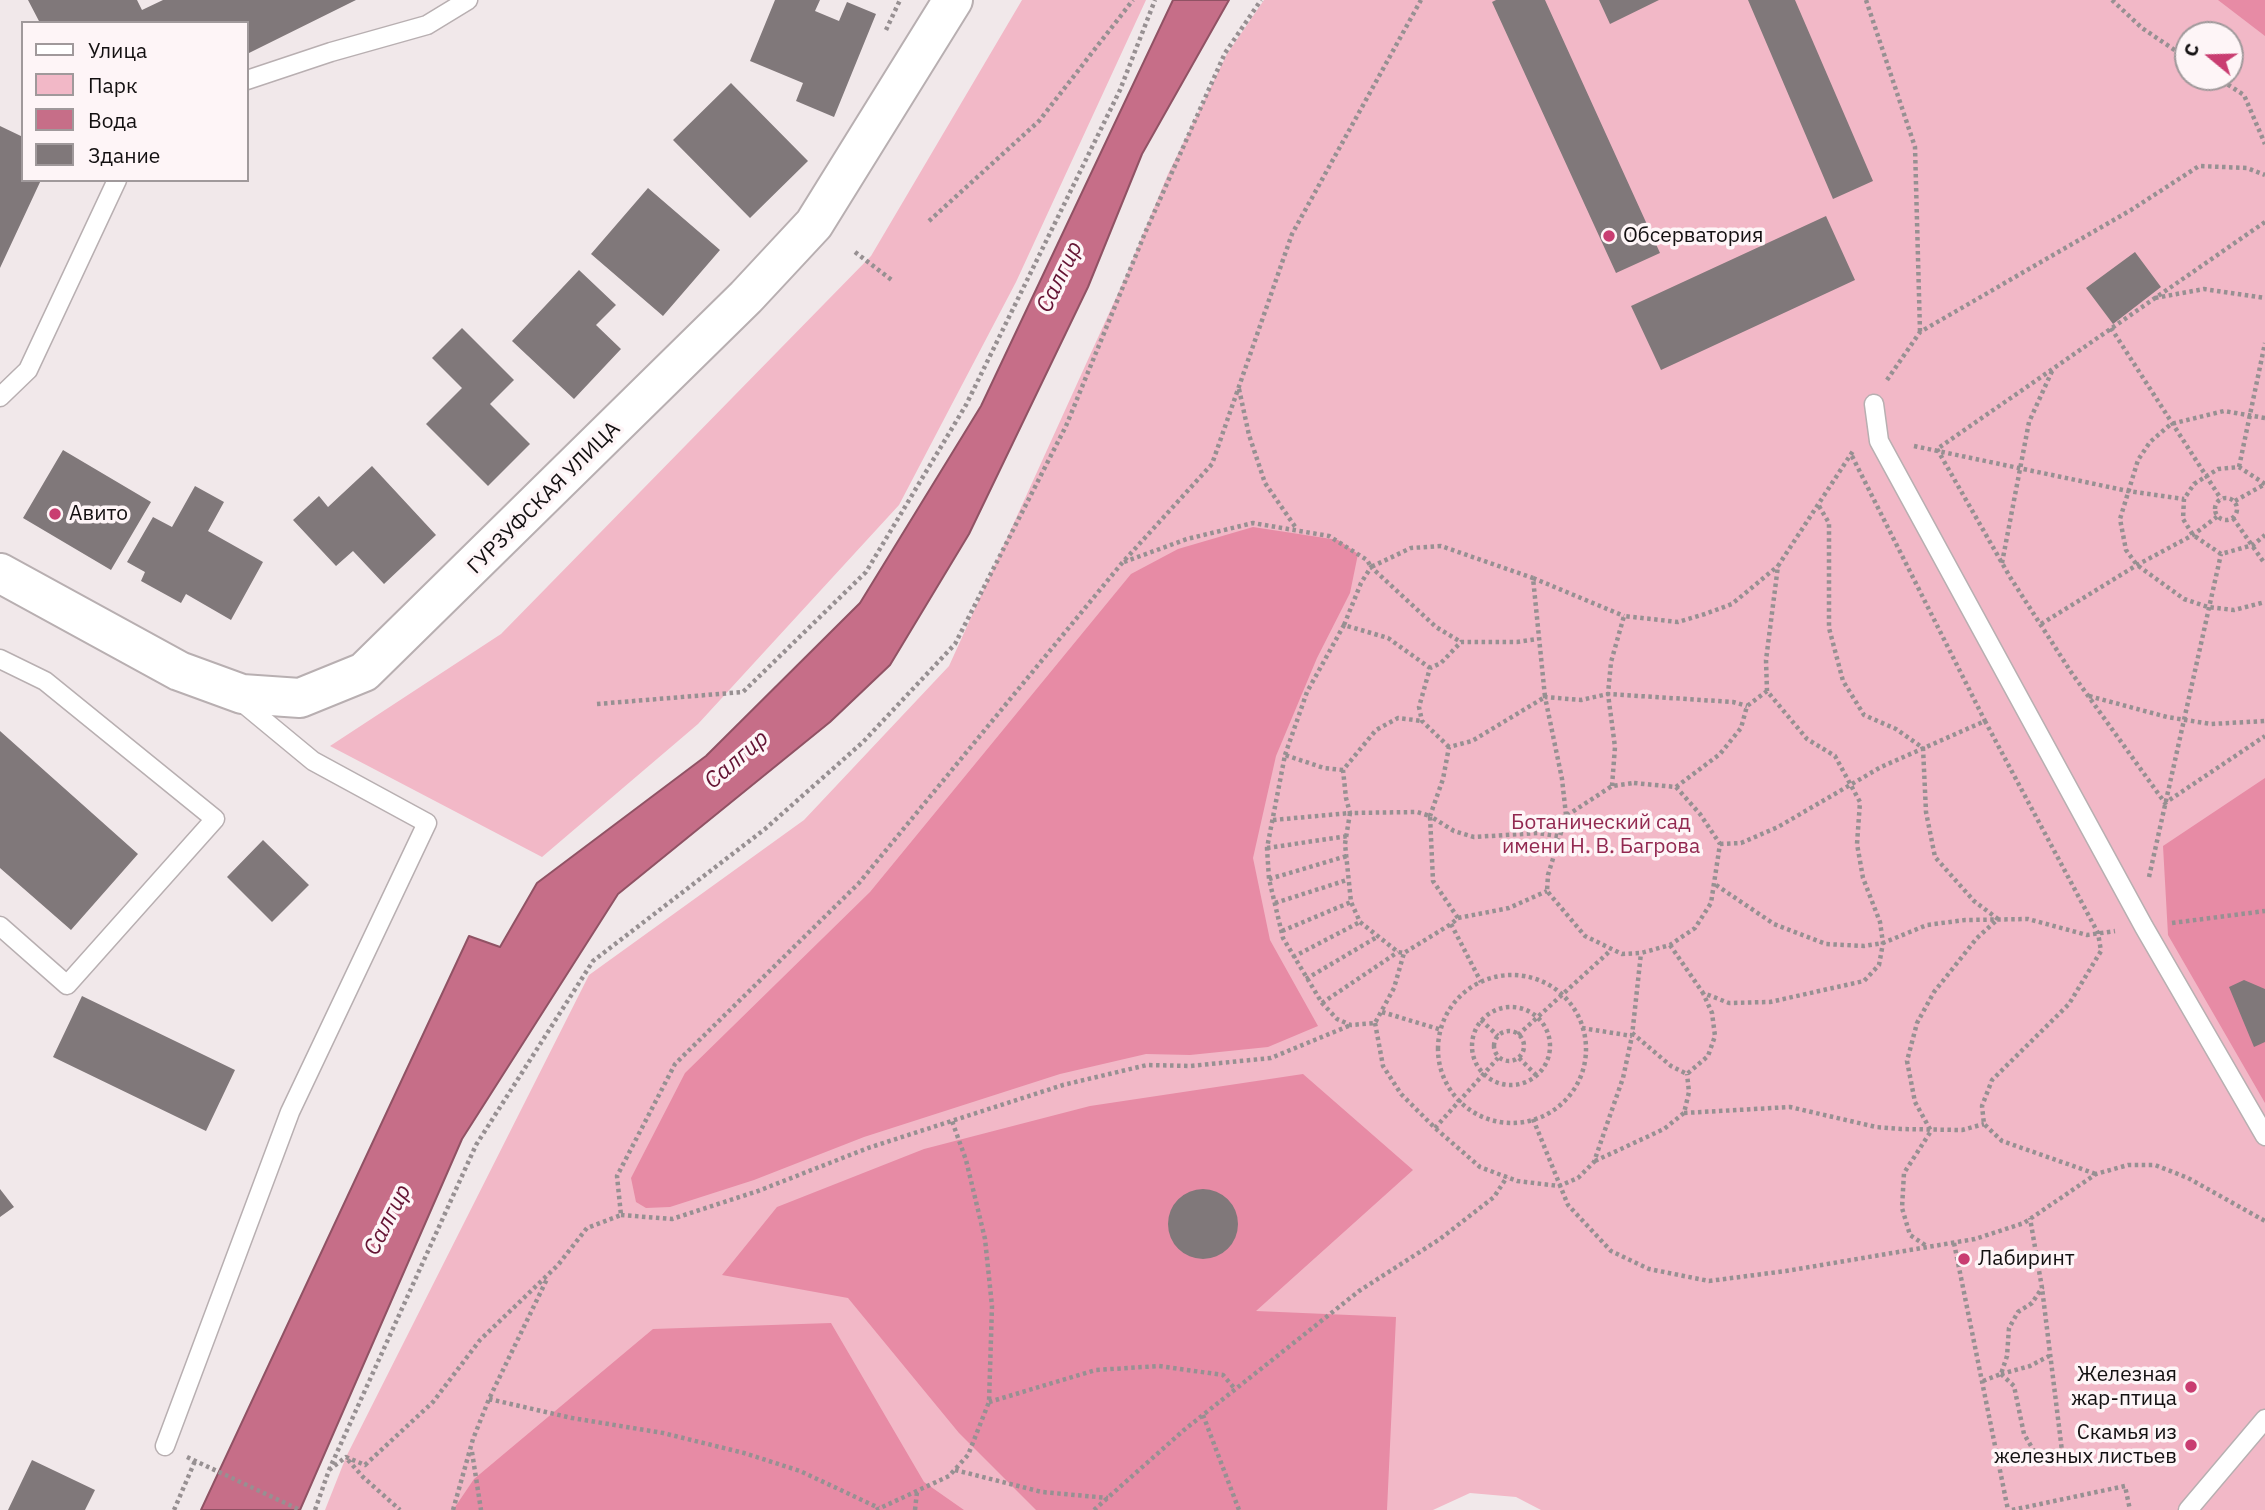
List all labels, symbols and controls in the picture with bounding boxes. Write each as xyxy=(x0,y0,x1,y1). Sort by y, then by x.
legend xyxy=(21,21,248,182)
north arrow xyxy=(2174,21,2244,91)
text: Улица xyxy=(88,36,147,64)
text: С xyxy=(2178,40,2204,60)
text: Парк xyxy=(88,71,138,99)
text: Вода xyxy=(88,106,137,134)
text: Здание xyxy=(88,141,160,169)
place label: Обсерватория xyxy=(1623,223,1763,249)
marker: Обсерватория xyxy=(1601,228,1617,244)
water label: Салгир xyxy=(1031,237,1089,317)
street label: ГУРЗУФСКАЯ УЛИЦА xyxy=(462,416,626,580)
place label: Авито xyxy=(69,501,128,527)
marker: Авито xyxy=(47,506,63,522)
water label: Салгир xyxy=(699,725,775,795)
park label: Ботанический сад имени Н. В. Багрова xyxy=(1502,810,1700,860)
water label: Салгир xyxy=(359,1180,417,1260)
place label: Лабиринт xyxy=(1978,1246,2075,1272)
marker: Лабиринт xyxy=(1956,1251,1972,1267)
place label: Железная жар-птица xyxy=(2071,1362,2177,1412)
marker: Железная жар-птица xyxy=(2183,1379,2199,1395)
place label: Скамья из железных листьев xyxy=(1994,1420,2177,1470)
marker: Скамья из железных листьев xyxy=(2183,1437,2199,1453)

